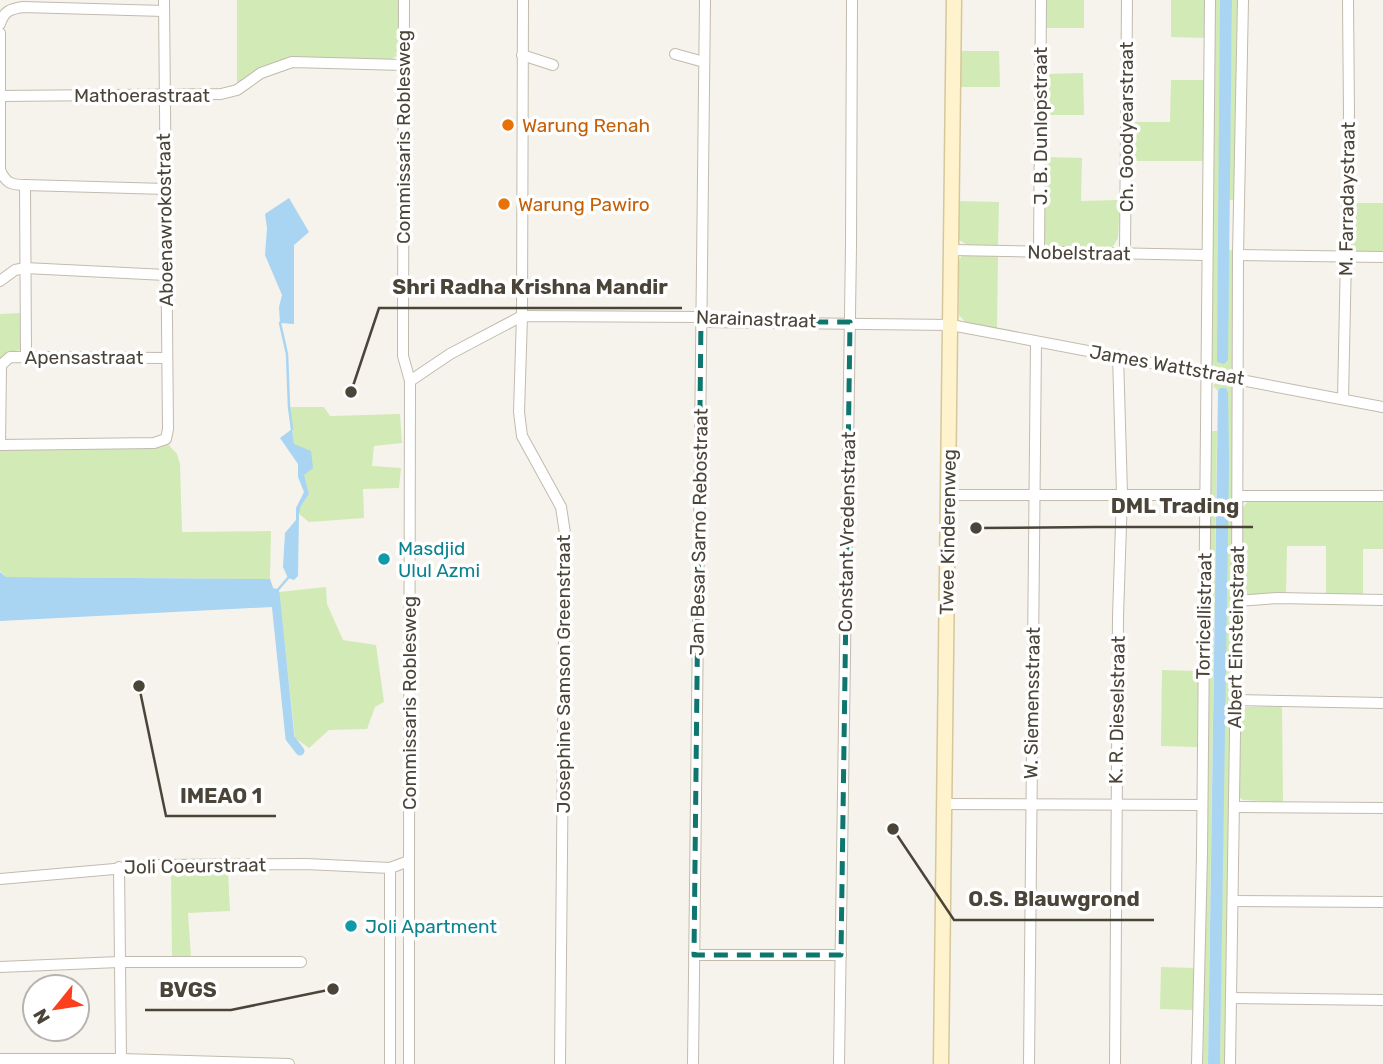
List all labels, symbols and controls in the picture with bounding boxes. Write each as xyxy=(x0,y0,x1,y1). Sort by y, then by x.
street label: Commissaris Roblesweg xyxy=(392,30,415,244)
street label: Ch. Goodyearstraat xyxy=(1115,41,1138,212)
street label: J. B. Dunlopstraat xyxy=(1029,46,1052,205)
street label: Mathoerastraat xyxy=(74,84,211,107)
place label: Warung Renah xyxy=(522,114,650,137)
marker: Warung Renah xyxy=(500,117,516,133)
street label: M. Farradaystraat xyxy=(1334,121,1360,276)
street label: Aboenawrokostraat xyxy=(152,133,178,307)
place label: Warung Pawiro xyxy=(518,193,650,216)
marker: Warung Pawiro xyxy=(496,196,512,212)
street label: Nobelstraat xyxy=(1027,241,1131,265)
callout: Shri Radha Krishna Mandir xyxy=(379,266,682,308)
text: Shri Radha Krishna Mandir xyxy=(392,274,668,299)
street label: Narainastraat xyxy=(695,305,817,333)
street label: James Wattstraat xyxy=(1088,340,1247,390)
street label: Apensastraat xyxy=(25,346,144,369)
street label: Jan Besar Sarno Rebostraat xyxy=(685,407,713,656)
street label: Constant Vredenstraat xyxy=(834,431,860,633)
street label: Twee Kinderenweg xyxy=(935,449,961,615)
callout: DML Trading xyxy=(1096,485,1253,527)
text: DML Trading xyxy=(1111,493,1239,518)
street label: Josephine Samson Greenstraat xyxy=(552,534,575,813)
place label: Masdjid Ulul Azmi xyxy=(398,537,480,582)
street label: Albert Einsteinstraat xyxy=(1223,545,1249,728)
marker: Masdjid Ulul Azmi xyxy=(376,551,392,567)
street label: Torricellistraat xyxy=(1191,552,1217,679)
street label: Commissaris Roblesweg xyxy=(398,596,421,810)
street label: W. Siemensstraat xyxy=(1019,626,1045,779)
street label: K. R. Dieselstraat xyxy=(1104,635,1130,784)
callout: IMEAO 1 xyxy=(166,774,276,816)
text: IMEAO 1 xyxy=(180,783,262,808)
street label: Joli Coeurstraat xyxy=(124,853,267,879)
callout: O.S. Blauwgrond xyxy=(954,878,1154,920)
text: O.S. Blauwgrond xyxy=(968,886,1140,911)
place label: Joli Apartment xyxy=(365,915,497,938)
marker: Joli Apartment xyxy=(343,918,359,934)
callout: BVGS xyxy=(145,968,231,1010)
north arrow xyxy=(21,973,91,1043)
text: BVGS xyxy=(159,977,217,1002)
text: N xyxy=(28,1005,55,1028)

